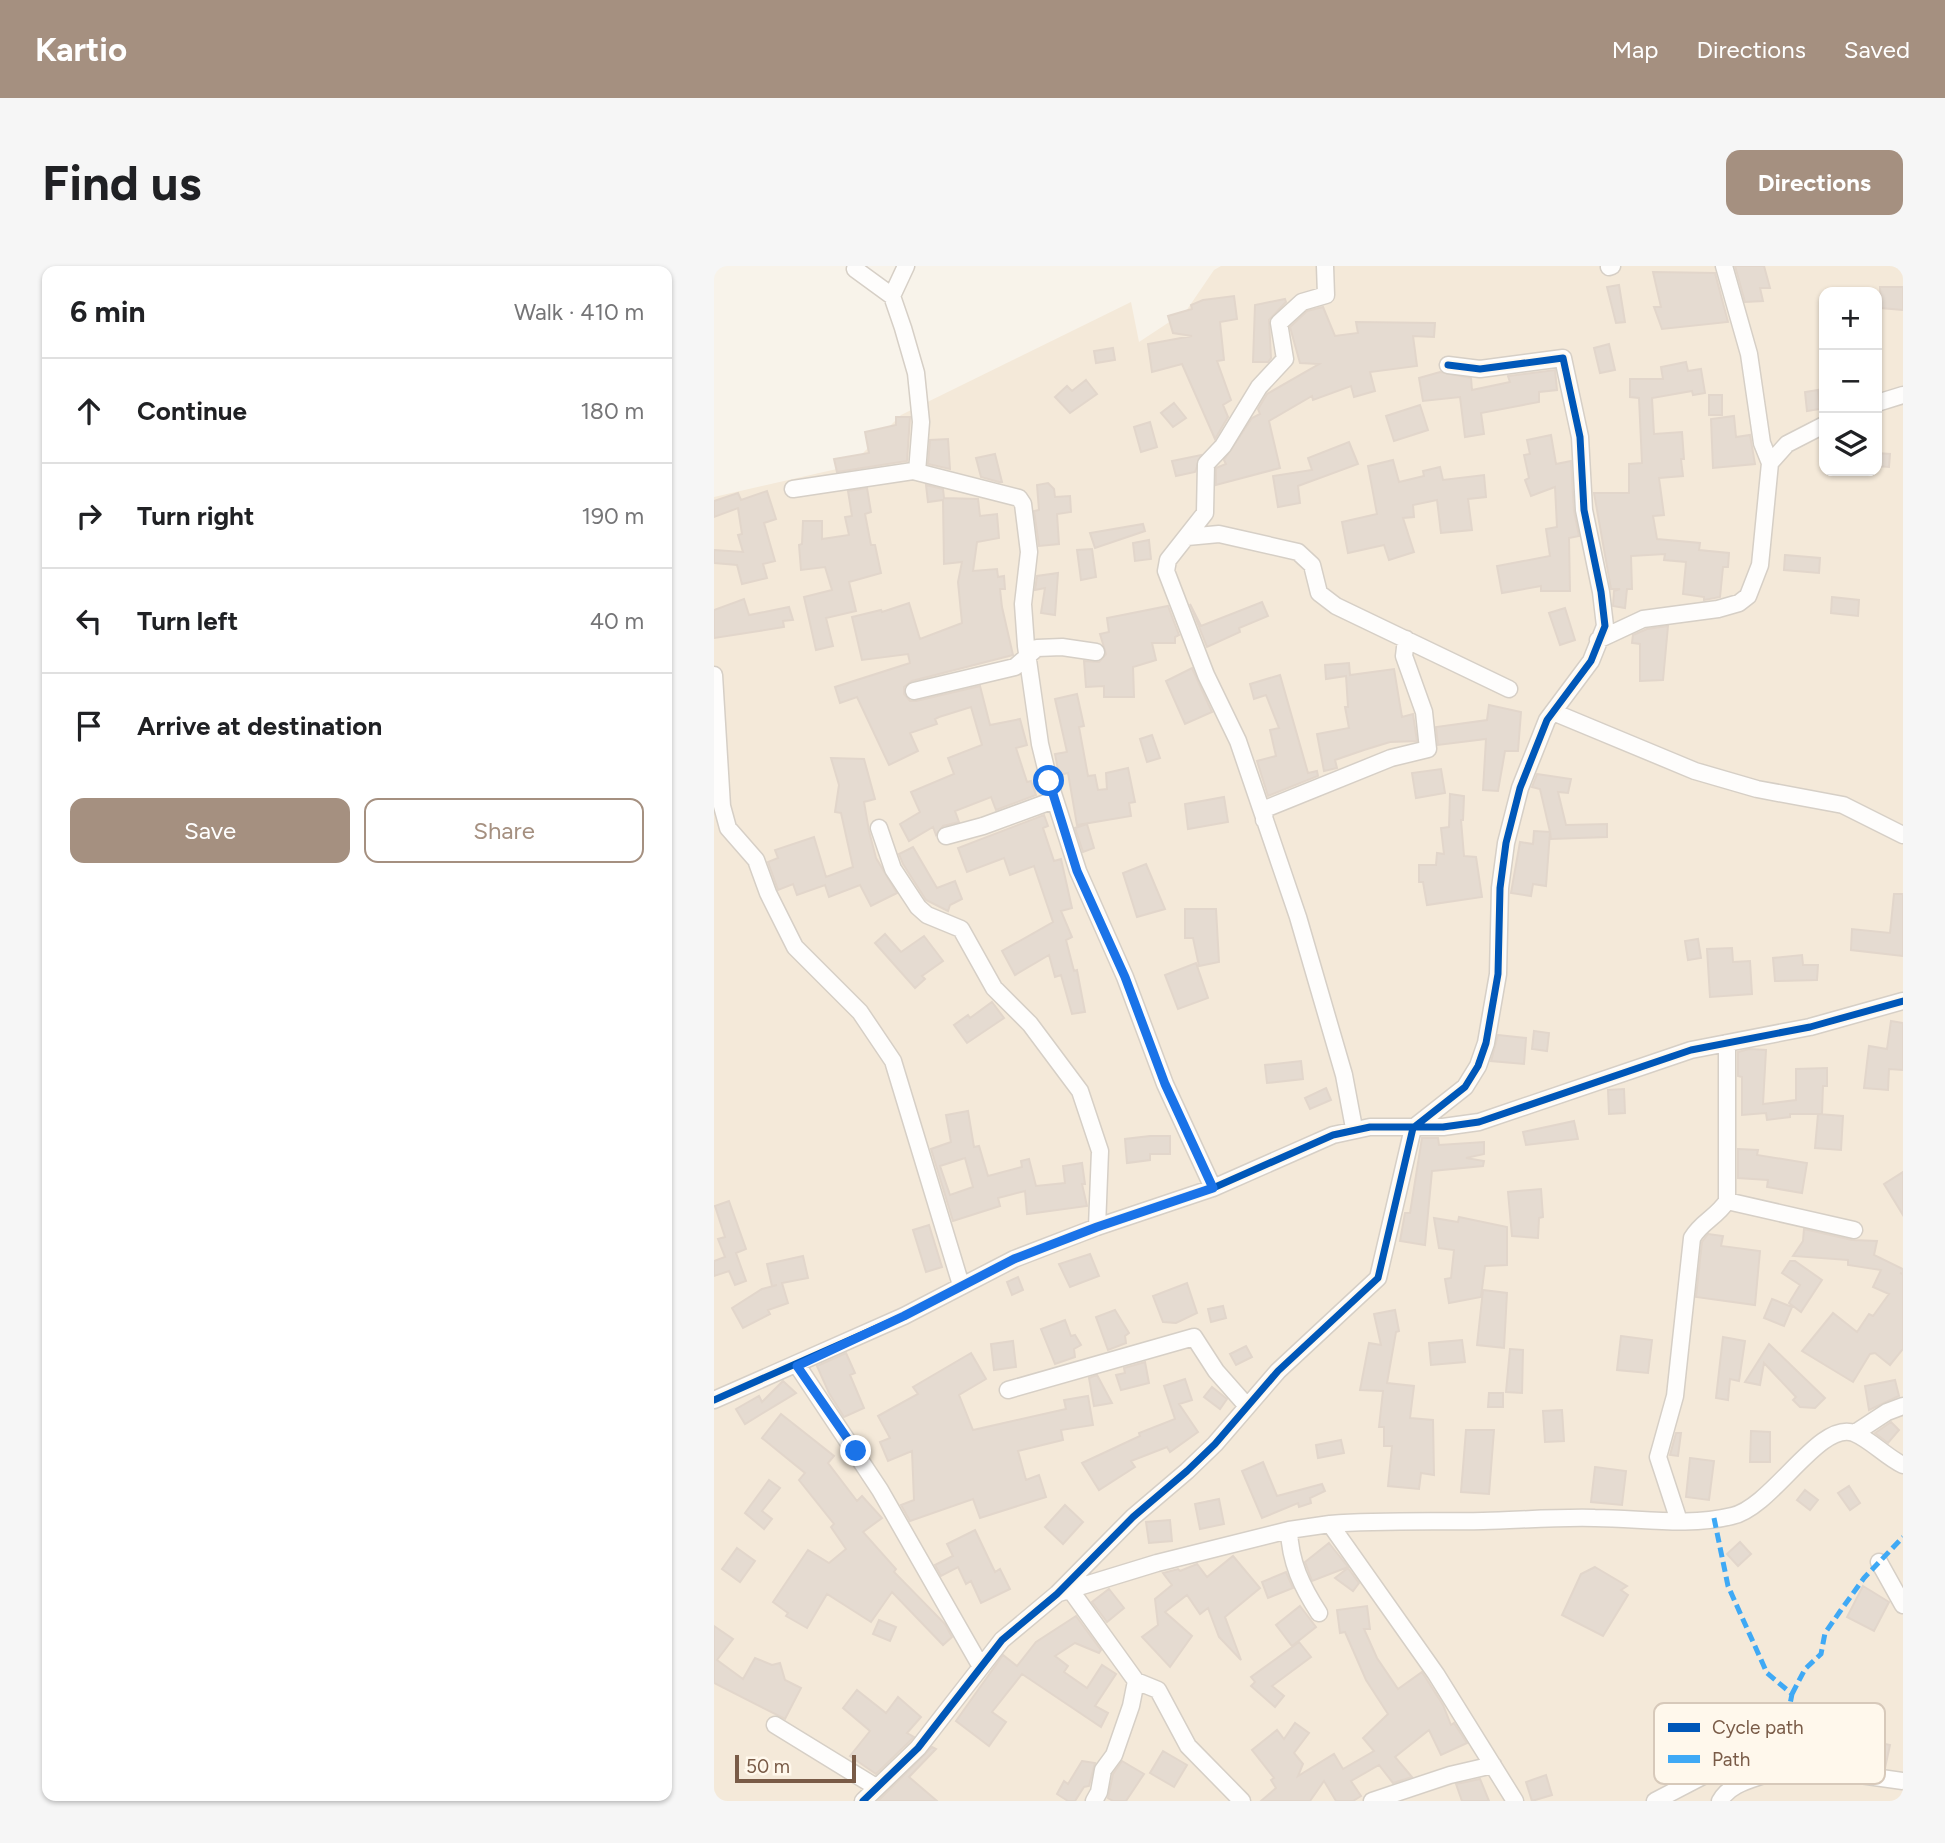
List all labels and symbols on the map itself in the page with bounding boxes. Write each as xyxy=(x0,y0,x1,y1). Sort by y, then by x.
route start xyxy=(1033,765,1064,796)
route end xyxy=(840,1435,871,1466)
legend xyxy=(1654,1703,1885,1784)
text: Cycle path xyxy=(1712,1716,1804,1739)
text: Path xyxy=(1712,1748,1750,1771)
scale bar xyxy=(735,1752,856,1784)

